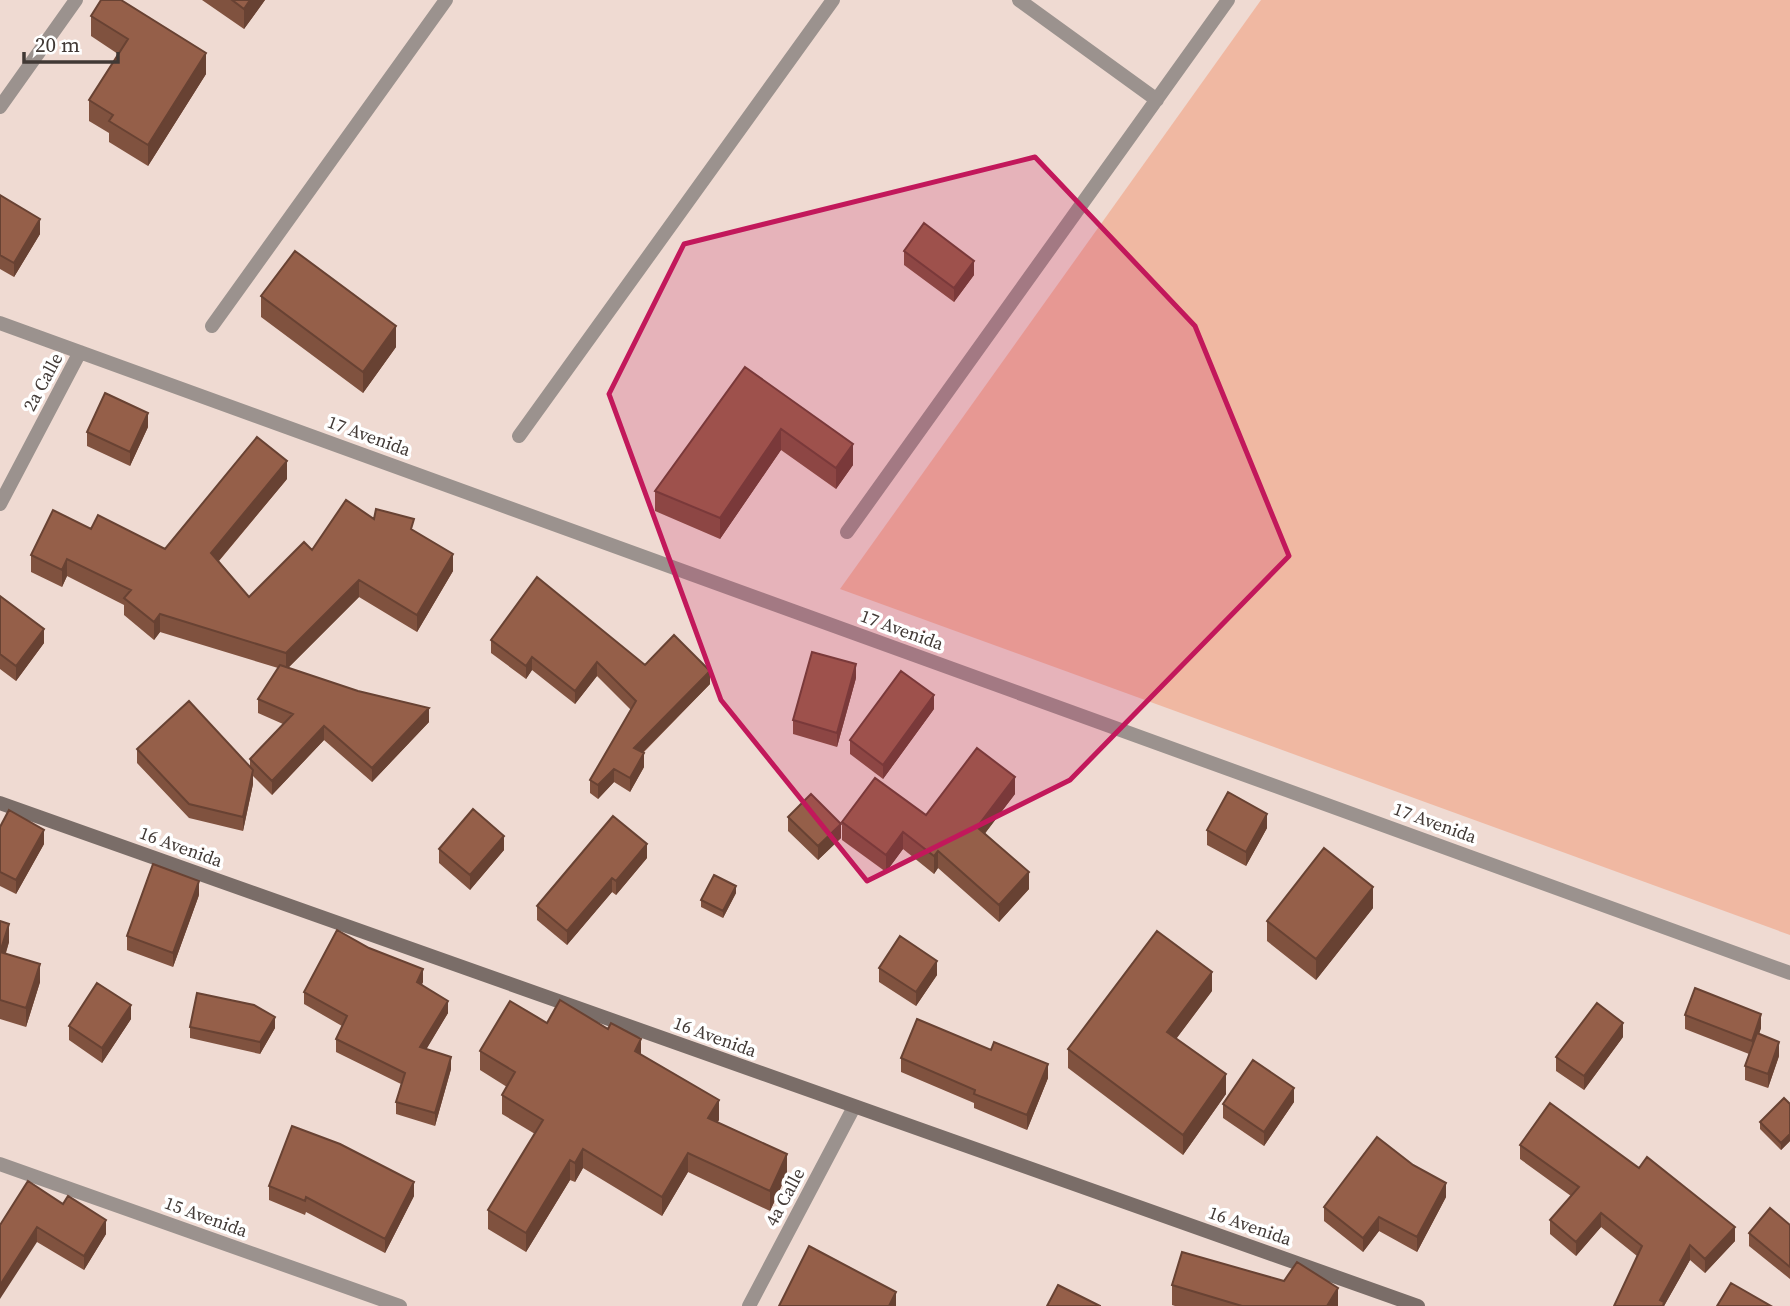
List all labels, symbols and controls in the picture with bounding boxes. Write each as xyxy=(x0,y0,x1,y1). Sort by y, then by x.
scale bar xyxy=(24,21,119,65)
text: 20 m xyxy=(35,30,80,59)
street label: 2a Calle xyxy=(17,348,68,415)
street label: 17 Avenida xyxy=(324,409,415,462)
street label: 17 Avenida xyxy=(857,603,948,656)
street label: 17 Avenida xyxy=(1390,796,1481,849)
street label: 16 Avenida xyxy=(136,820,227,873)
street label: 16 Avenida xyxy=(670,1010,761,1063)
street label: 4a Calle xyxy=(759,1163,810,1230)
street label: 15 Avenida xyxy=(161,1190,252,1243)
street label: 16 Avenida xyxy=(1205,1200,1296,1252)

